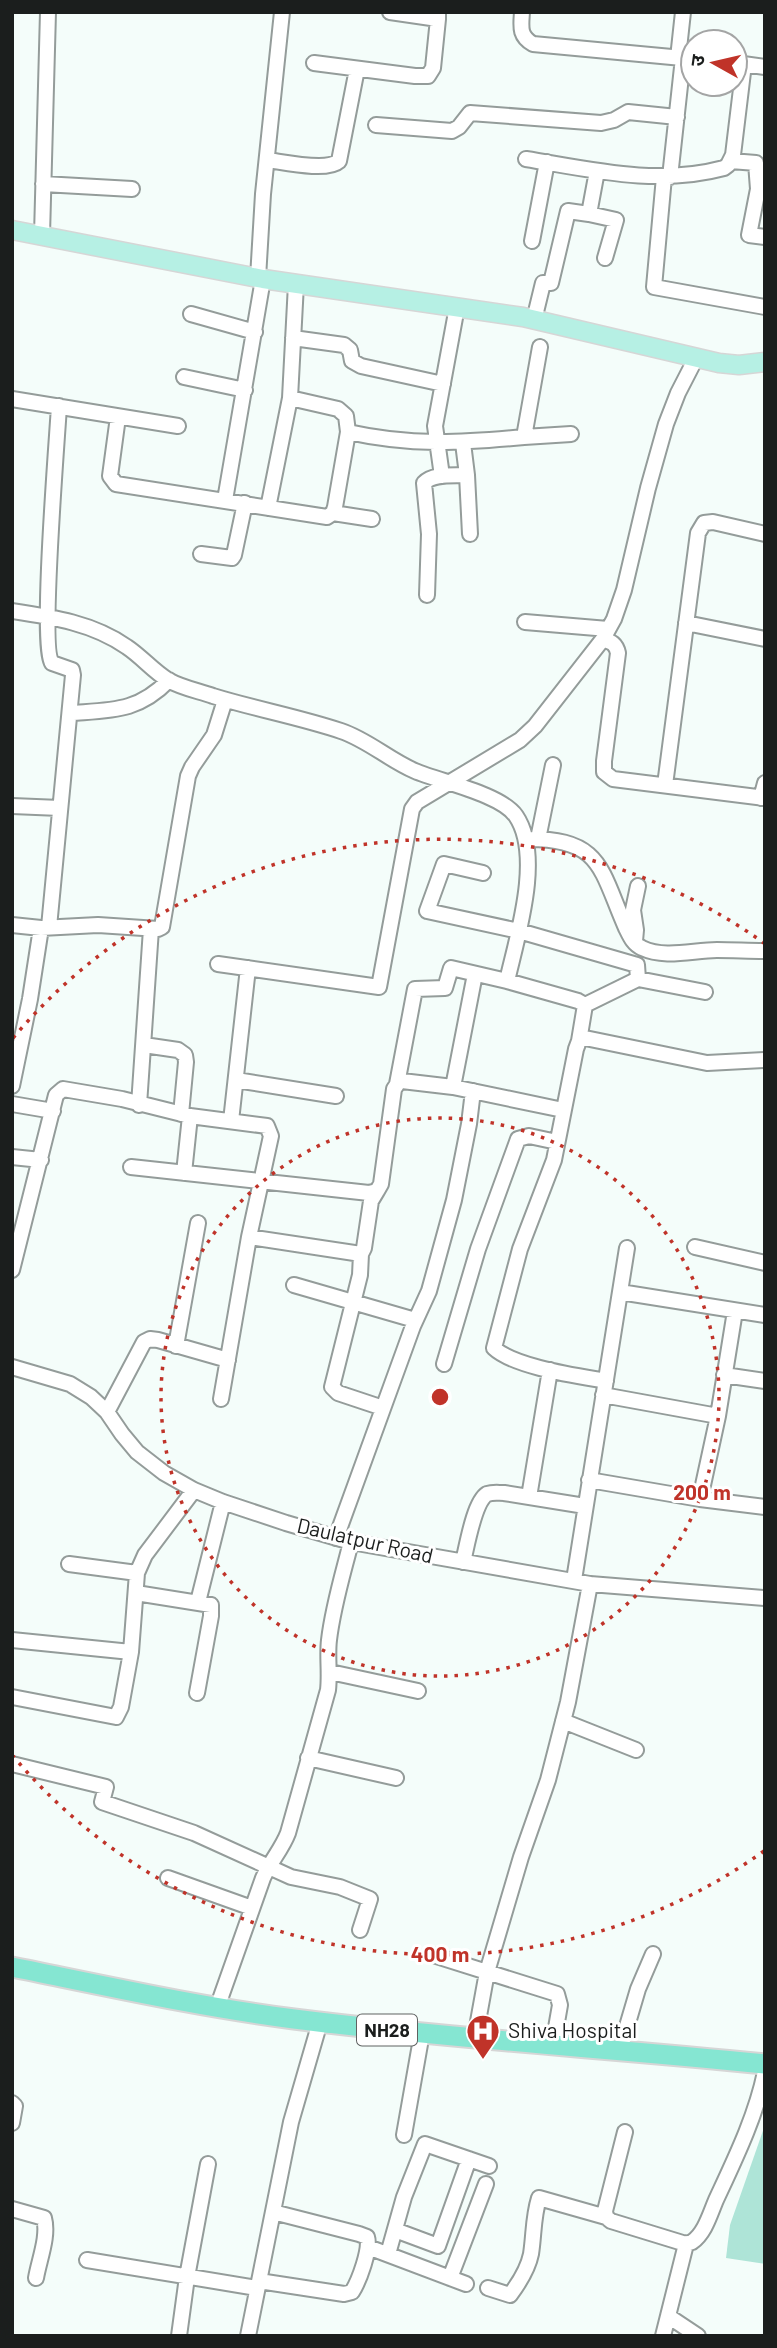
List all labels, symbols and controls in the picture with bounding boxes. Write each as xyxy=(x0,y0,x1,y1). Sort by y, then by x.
north arrow xyxy=(679,28,749,98)
text: उ xyxy=(685,53,709,68)
centre of rings xyxy=(428,1385,452,1409)
text: 200 m xyxy=(673,1479,731,1504)
street label: Daulatpur Road xyxy=(295,1512,436,1567)
text: 400 m xyxy=(411,1941,469,1966)
hospital icon: Shiva Hospital xyxy=(464,2012,502,2061)
road number: NH28 xyxy=(357,2014,417,2046)
place label: Shiva Hospital xyxy=(508,2017,637,2042)

